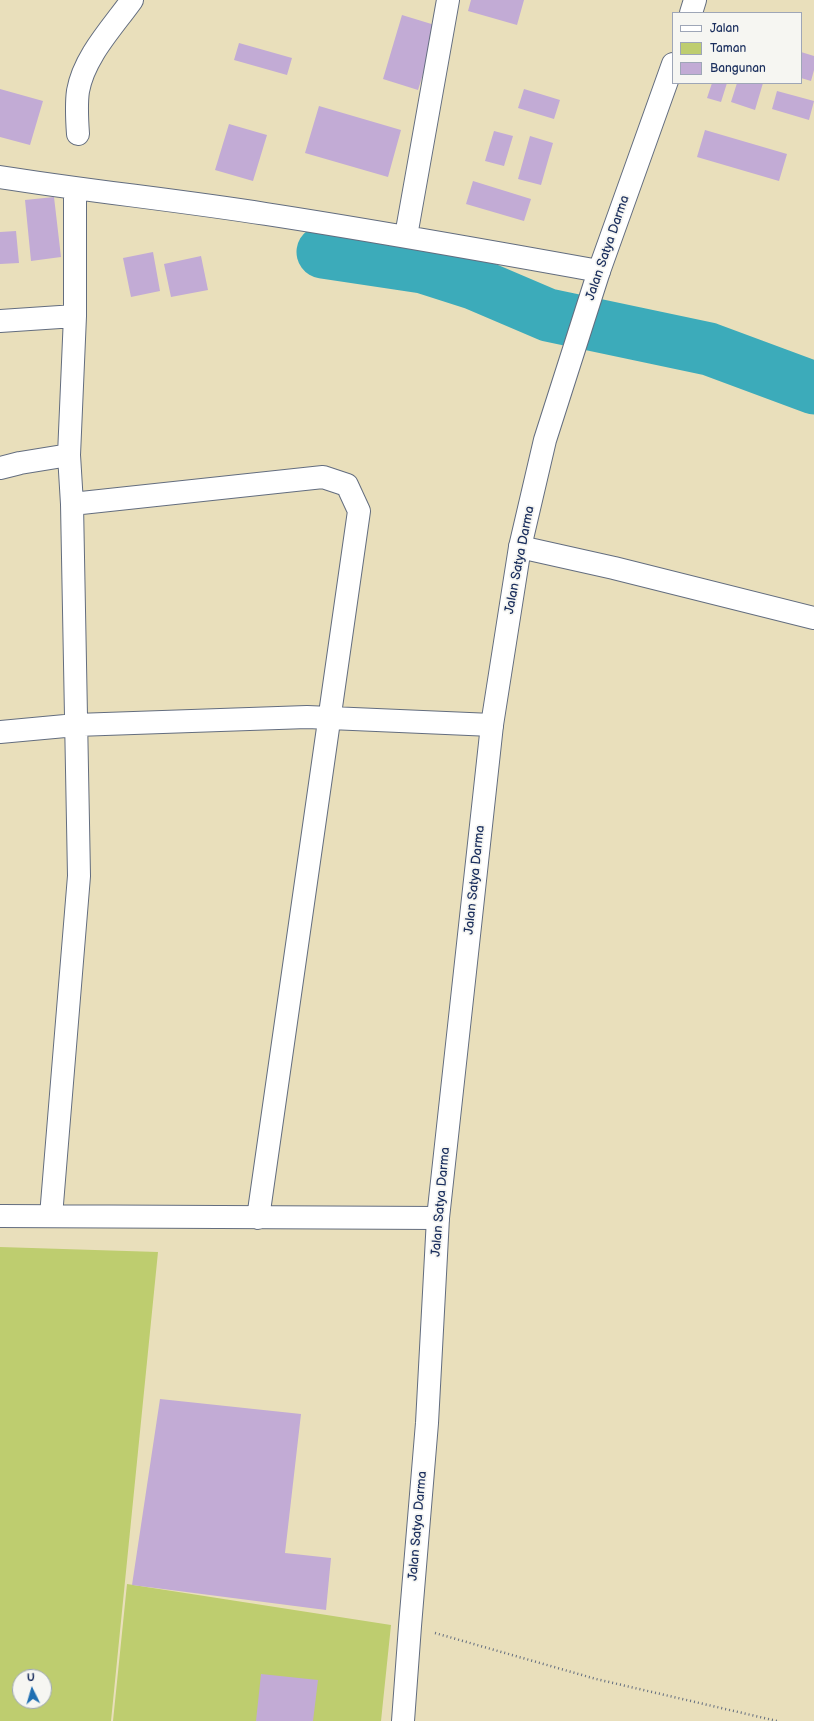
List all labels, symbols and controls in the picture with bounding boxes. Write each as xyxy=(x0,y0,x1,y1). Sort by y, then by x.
legend xyxy=(672,12,802,84)
text: Jalan xyxy=(710,21,739,36)
text: Taman xyxy=(710,41,746,56)
text: Bangunan xyxy=(710,61,766,76)
street label: Jalan Satya Darma xyxy=(583,193,633,303)
street label: Jalan Satya Darma xyxy=(502,505,538,615)
street label: Jalan Satya Darma xyxy=(461,825,489,935)
street label: Jalan Satya Darma xyxy=(428,1147,454,1257)
street label: Jalan Satya Darma xyxy=(405,1471,431,1581)
north arrow xyxy=(12,1669,52,1709)
text: U xyxy=(27,1671,35,1684)

